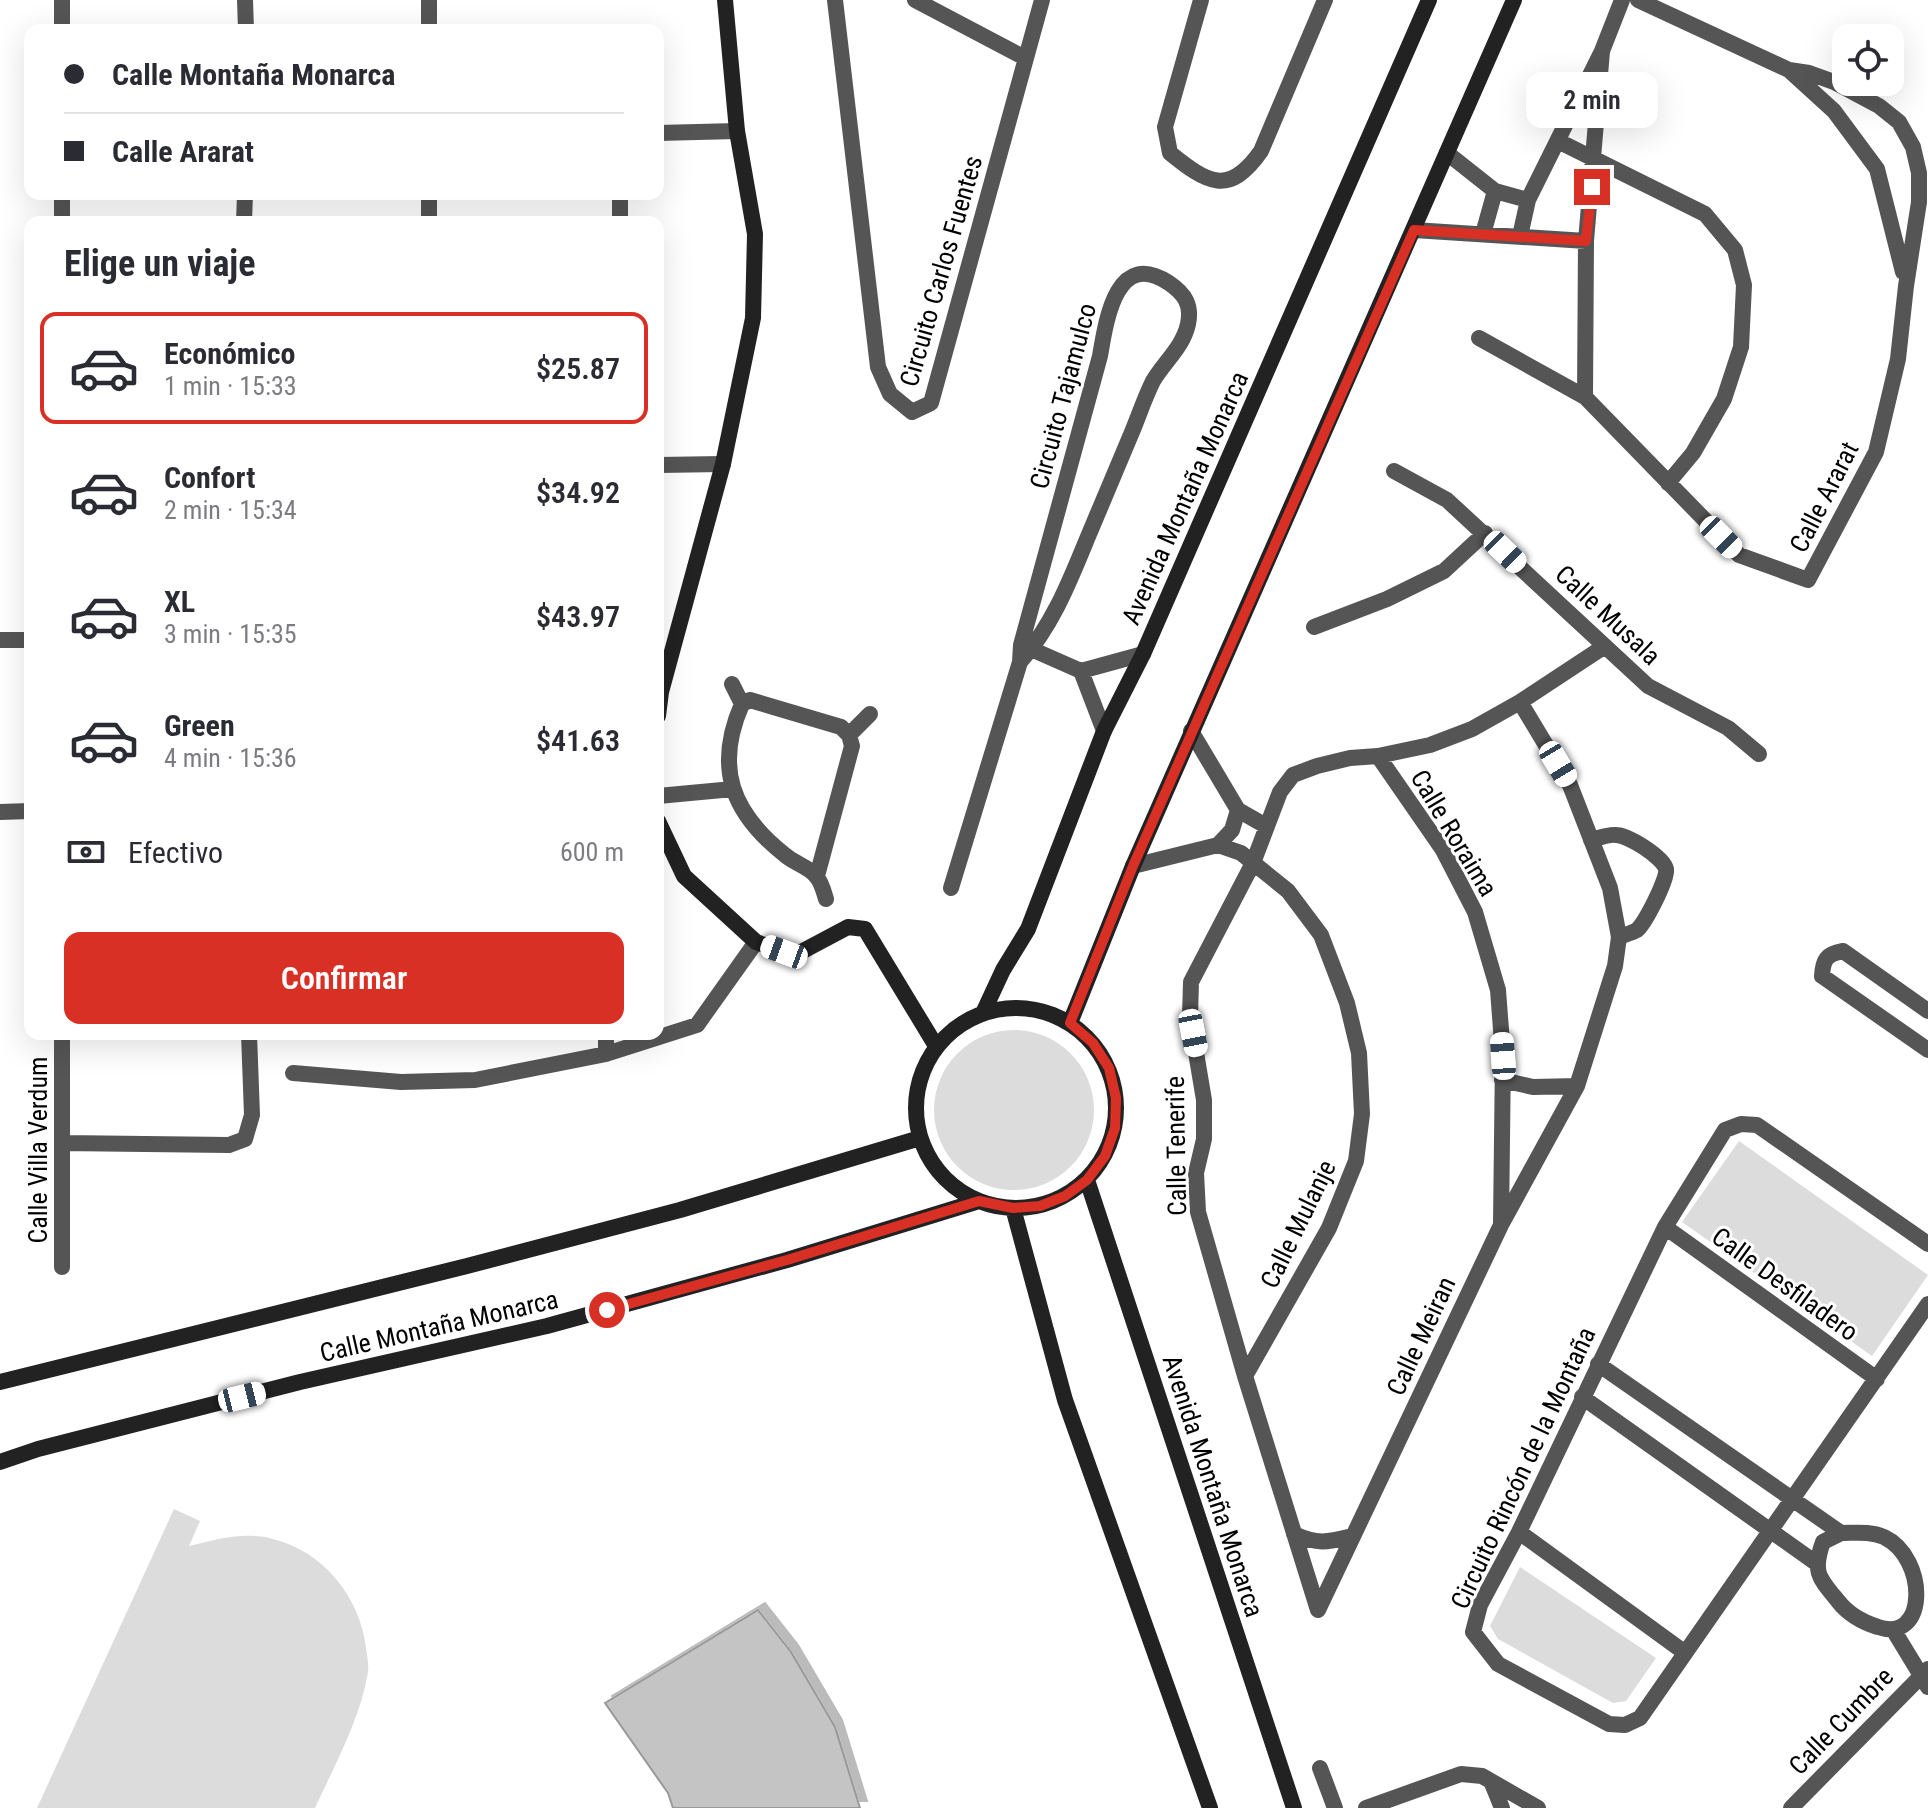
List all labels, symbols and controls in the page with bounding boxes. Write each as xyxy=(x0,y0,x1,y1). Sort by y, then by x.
map controls xyxy=(1832,24,1904,96)
button: locate xyxy=(1832,24,1904,96)
text: Calle Montaña Monarca xyxy=(112,57,395,92)
callout: 2 min xyxy=(1526,71,1658,127)
text: 2 min xyxy=(1563,85,1621,115)
text: Calle Ararat xyxy=(112,134,254,169)
street label: Circuito Carlos Fuentes xyxy=(894,152,988,390)
route end xyxy=(1574,169,1610,205)
text: Elige un viaje xyxy=(64,243,255,285)
street label: Circuito Tajamulco xyxy=(1024,300,1102,492)
icon: car xyxy=(68,332,140,404)
text: Económico xyxy=(164,336,295,371)
text: $25.87 xyxy=(536,351,620,386)
street label: Avenida Montaña Monarca xyxy=(1116,367,1254,629)
text: 1 min · 15:33 xyxy=(164,371,297,401)
street label: Calle Ararat xyxy=(1783,437,1865,557)
icon: car xyxy=(68,456,140,528)
text: Confort xyxy=(164,460,255,495)
text: $34.92 xyxy=(536,475,620,510)
text: 2 min · 15:34 xyxy=(164,495,297,525)
car xyxy=(1696,512,1746,562)
car xyxy=(1479,527,1531,577)
street label: Calle Musala xyxy=(1549,559,1667,671)
icon: car xyxy=(68,580,140,652)
text: XL xyxy=(164,584,195,619)
text: $43.97 xyxy=(536,599,620,634)
text: 3 min · 15:35 xyxy=(164,619,297,649)
icon: car xyxy=(68,704,140,776)
text: Green xyxy=(164,708,235,743)
text: $41.63 xyxy=(536,723,620,758)
car xyxy=(1535,737,1581,791)
text: 4 min · 15:36 xyxy=(164,743,297,773)
street label: Calle Roraima xyxy=(1405,764,1503,902)
icon: cash xyxy=(64,830,108,874)
text: Efectivo xyxy=(128,835,223,870)
text: 600 m xyxy=(560,837,624,867)
button: Confirmar xyxy=(64,932,624,1024)
car xyxy=(757,933,811,971)
car xyxy=(1177,1007,1209,1059)
car xyxy=(1489,1031,1517,1081)
street label: Calle Villa Verdum xyxy=(23,1056,53,1244)
street label: Calle Tenerife xyxy=(1160,1076,1192,1216)
street label: Calle Mulanje xyxy=(1254,1155,1342,1293)
street label: Calle Desfiladero xyxy=(1706,1221,1864,1347)
street label: Calle Meiran xyxy=(1380,1272,1462,1400)
street label: Calle Montaña Monarca xyxy=(317,1284,561,1368)
route start xyxy=(589,1292,625,1328)
street label: Circuito Rincón de la Montaña xyxy=(1444,1322,1602,1614)
street label: Avenida Montaña Monarca xyxy=(1156,1351,1270,1621)
car xyxy=(216,1380,268,1414)
street label: Calle Cumbre xyxy=(1783,1661,1899,1781)

